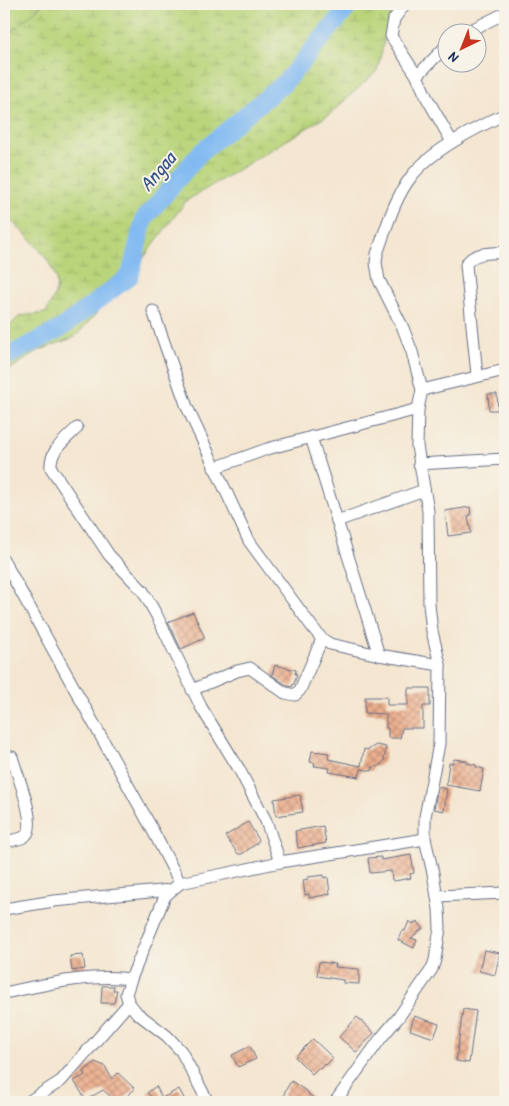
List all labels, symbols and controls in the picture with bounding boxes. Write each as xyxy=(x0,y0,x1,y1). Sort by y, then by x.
north arrow xyxy=(436,22,486,72)
text: N xyxy=(443,48,462,67)
water label: Angaa xyxy=(133,144,183,197)

